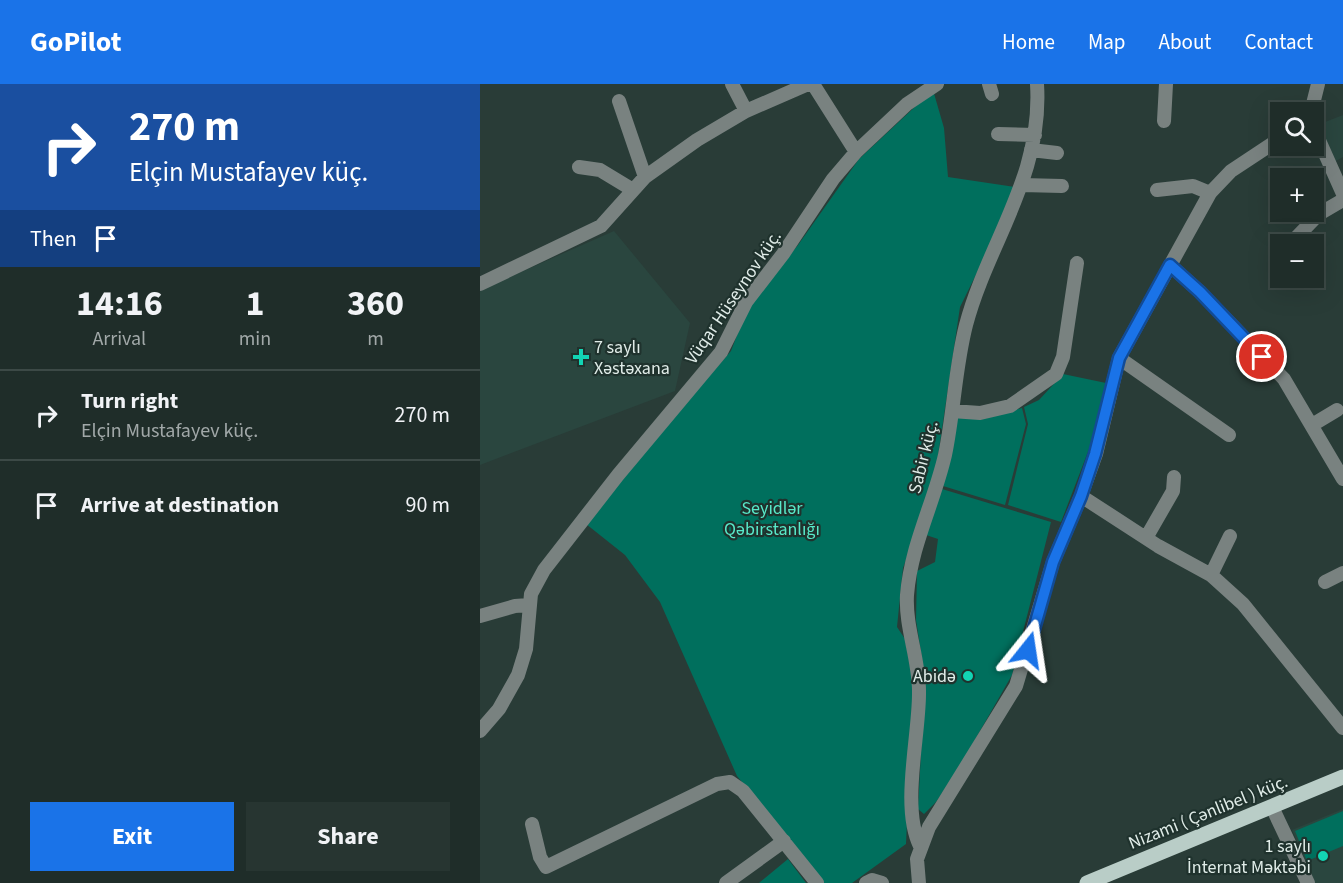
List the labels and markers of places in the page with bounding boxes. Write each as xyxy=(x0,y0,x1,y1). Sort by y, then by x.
pin xyxy=(1236,331,1287,382)
place label: 7 saylı Xəstəxana xyxy=(594,335,670,381)
marker: 7 saylı Xəstəxana xyxy=(572,348,590,366)
place label: Abidə xyxy=(913,664,956,689)
marker: Abidə xyxy=(961,669,975,683)
place label: 1 saylı İnternat Məktəbi xyxy=(1187,834,1311,880)
marker: 1 saylı İnternat Məktəbi xyxy=(1316,849,1330,863)

